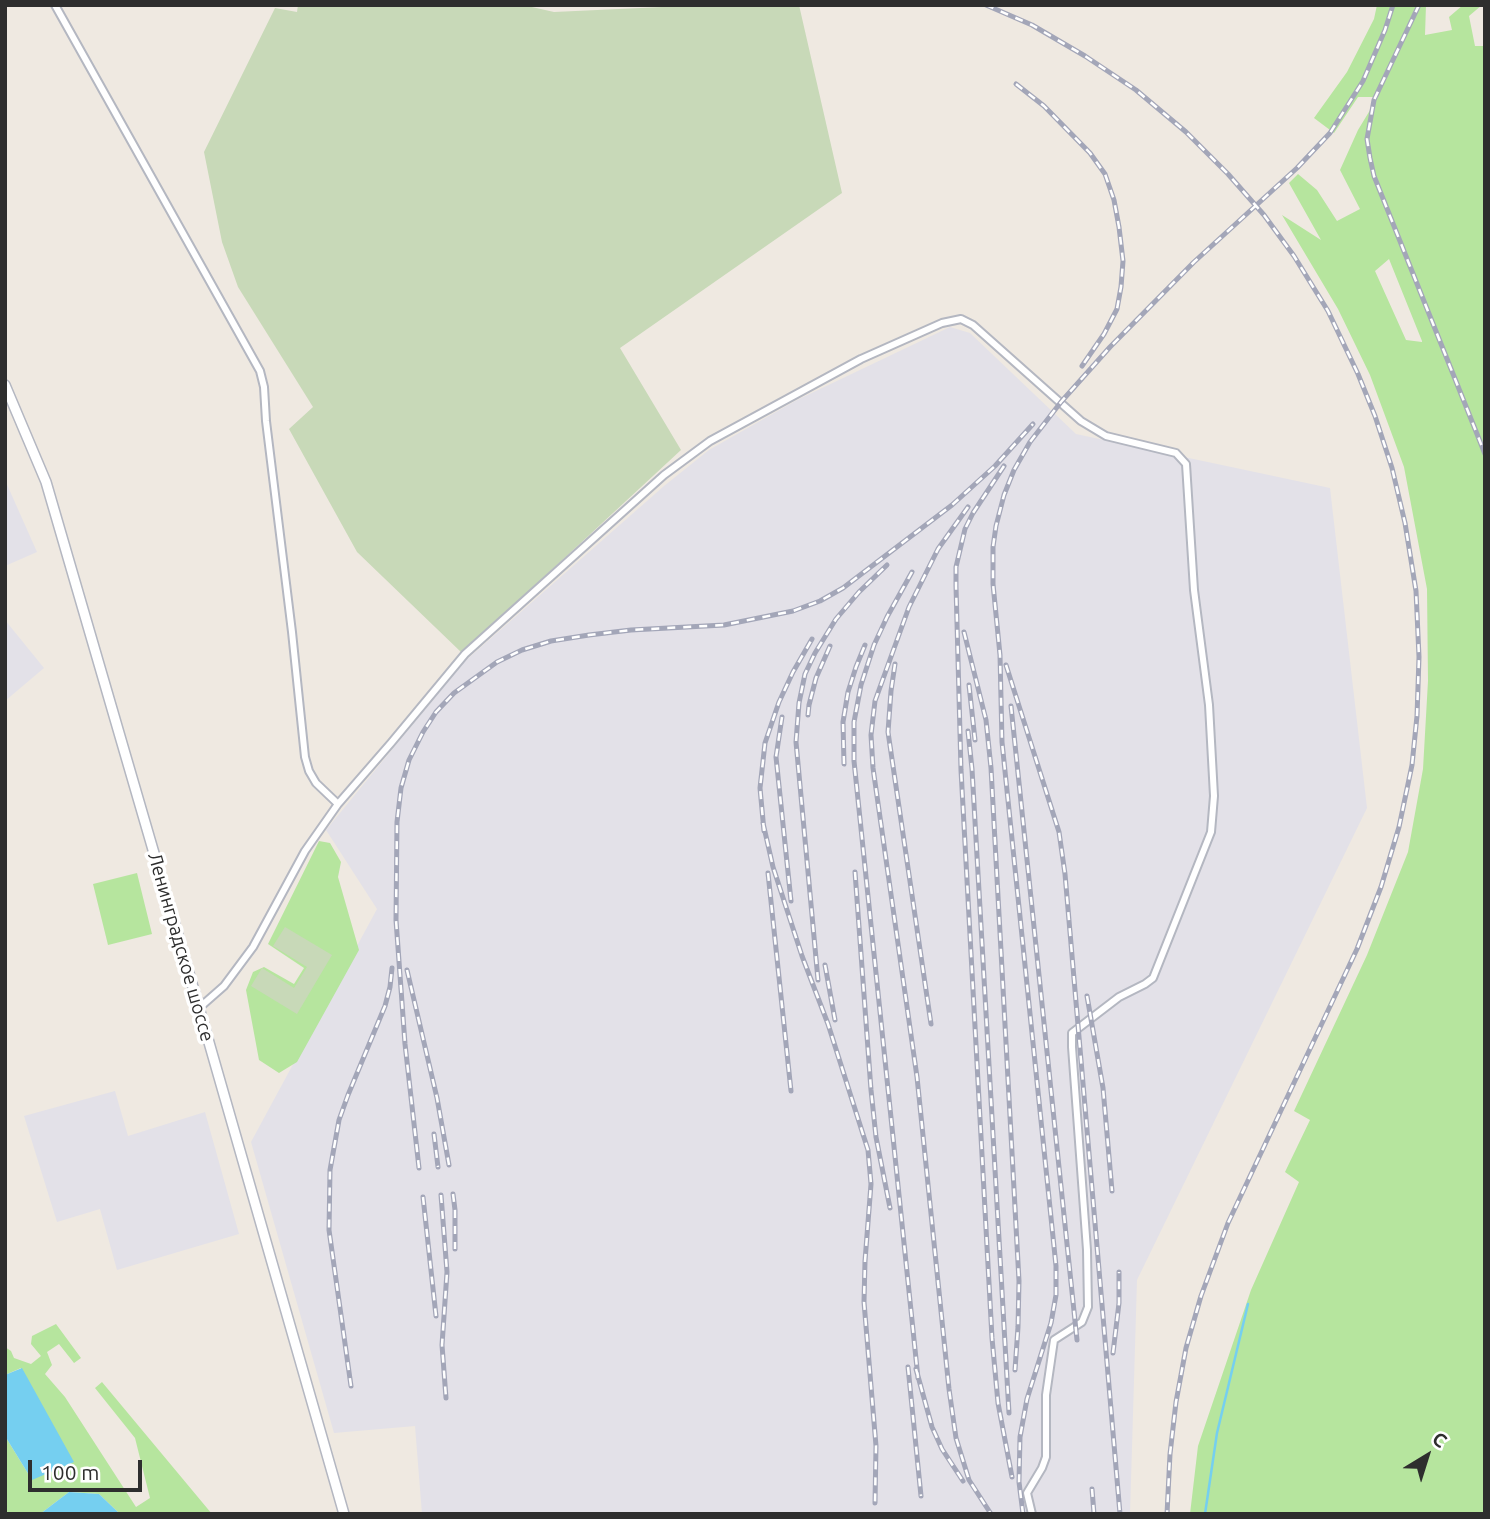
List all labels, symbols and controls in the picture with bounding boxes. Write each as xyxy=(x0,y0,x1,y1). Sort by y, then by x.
street label: Ленинградское шоссе xyxy=(143,850,219,1044)
north arrow xyxy=(1392,1421,1462,1491)
text: С xyxy=(1428,1427,1451,1452)
scale bar xyxy=(32,1446,145,1490)
text: 100 m xyxy=(41,1460,99,1484)

